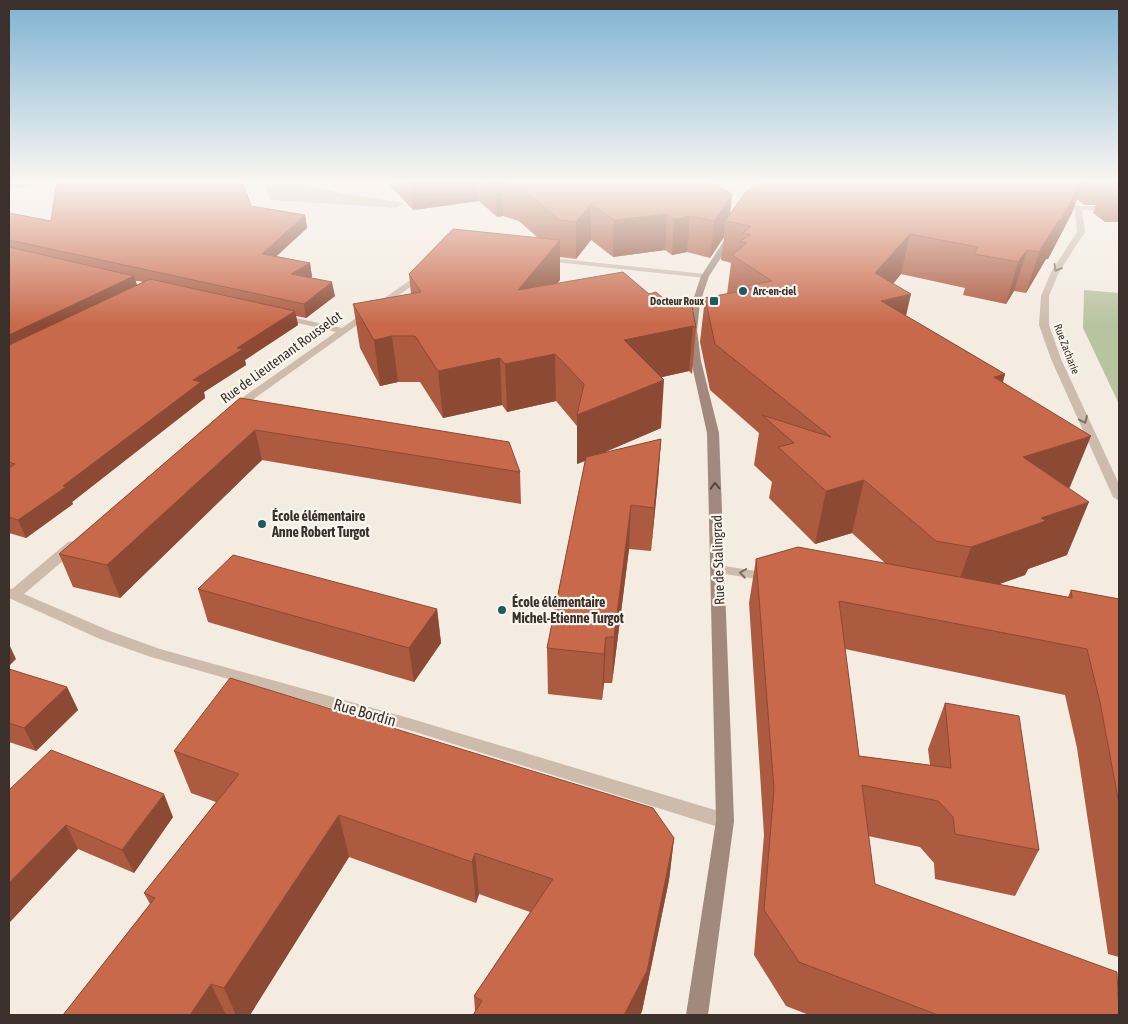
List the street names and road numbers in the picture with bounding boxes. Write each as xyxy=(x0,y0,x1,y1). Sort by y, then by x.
street label: Rue de Lieutenant Rousselot xyxy=(217,308,345,406)
street label: Rue Zacharie xyxy=(1052,322,1082,376)
street label: Rue de Stalingrad xyxy=(708,515,728,605)
street label: Rue Bordin xyxy=(332,695,398,729)

